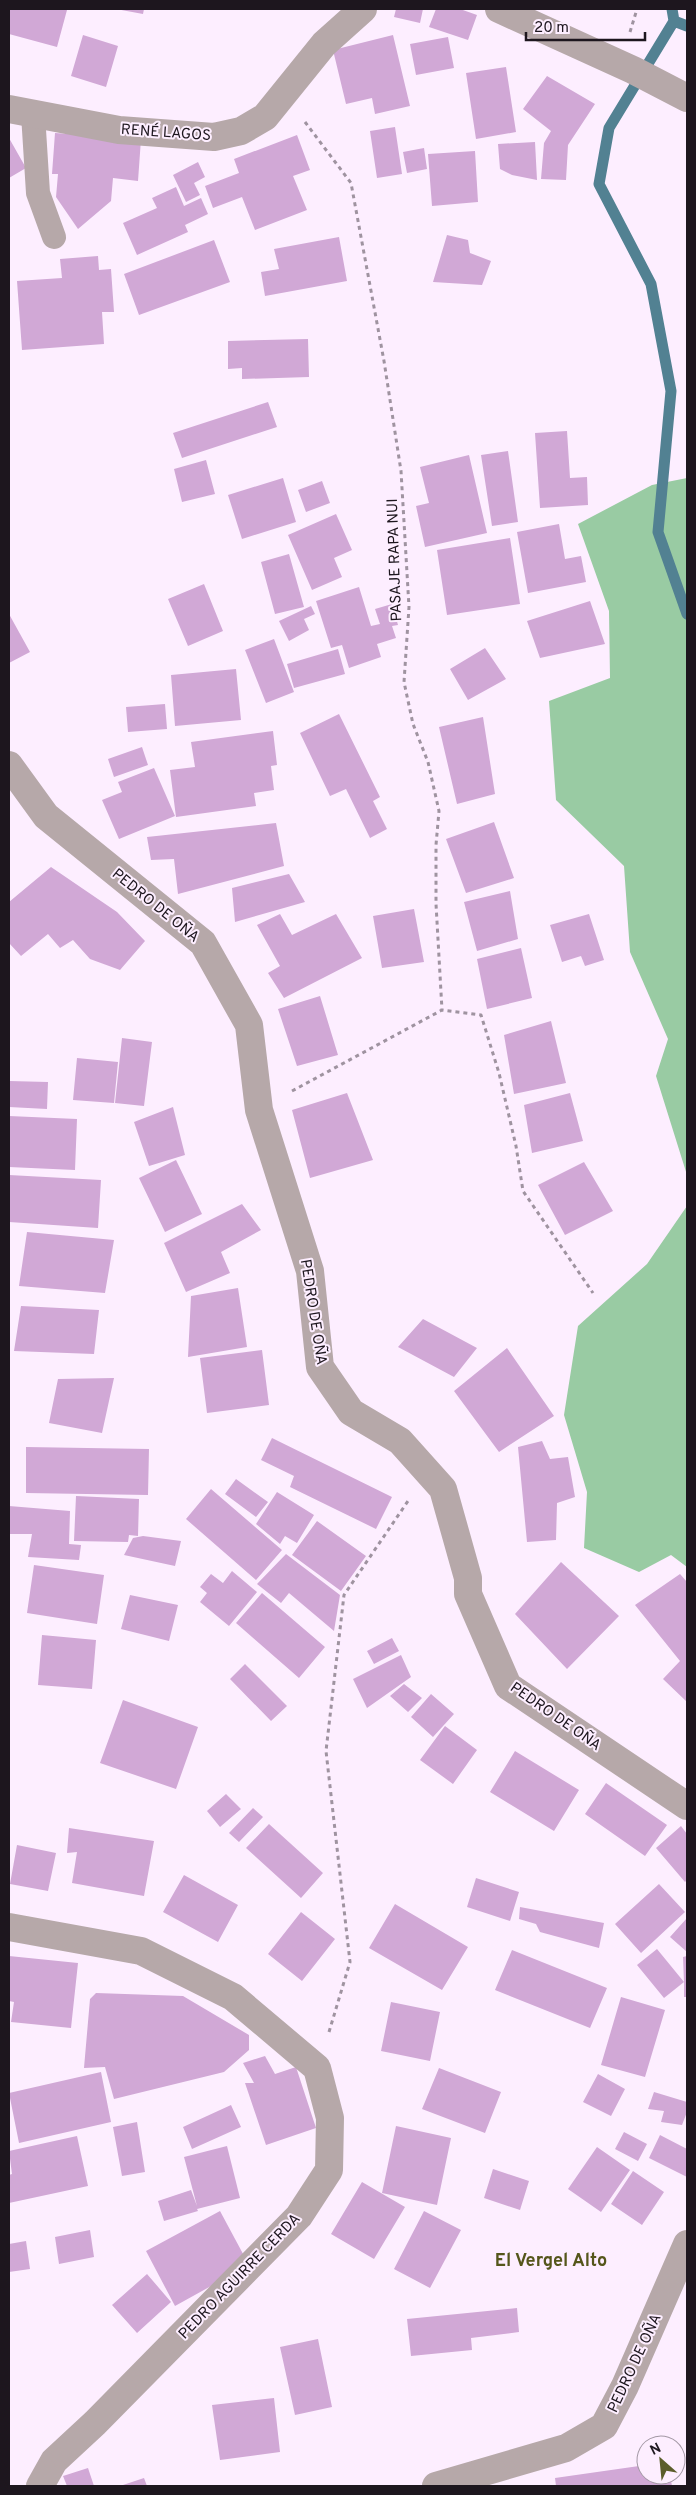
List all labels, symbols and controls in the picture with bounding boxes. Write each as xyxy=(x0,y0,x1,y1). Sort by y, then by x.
scale bar xyxy=(526,10,645,42)
text: 20 m xyxy=(534,19,569,38)
street label: RENÉ LAGOS xyxy=(120,120,212,146)
street label: PASAJE RAPA NUI xyxy=(384,498,407,622)
street label: PEDRO DE OÑA xyxy=(107,864,203,947)
street label: PEDRO DE OÑA xyxy=(295,1258,331,1367)
street label: PEDRO DE OÑA xyxy=(506,1678,605,1756)
street label: PEDRO AGUIRRE CERDA xyxy=(175,2210,305,2344)
district label: El Vergel Alto xyxy=(495,2250,607,2273)
street label: PEDRO DE OÑA xyxy=(603,2311,667,2416)
north arrow xyxy=(636,2435,686,2485)
text: N xyxy=(647,2440,664,2460)

